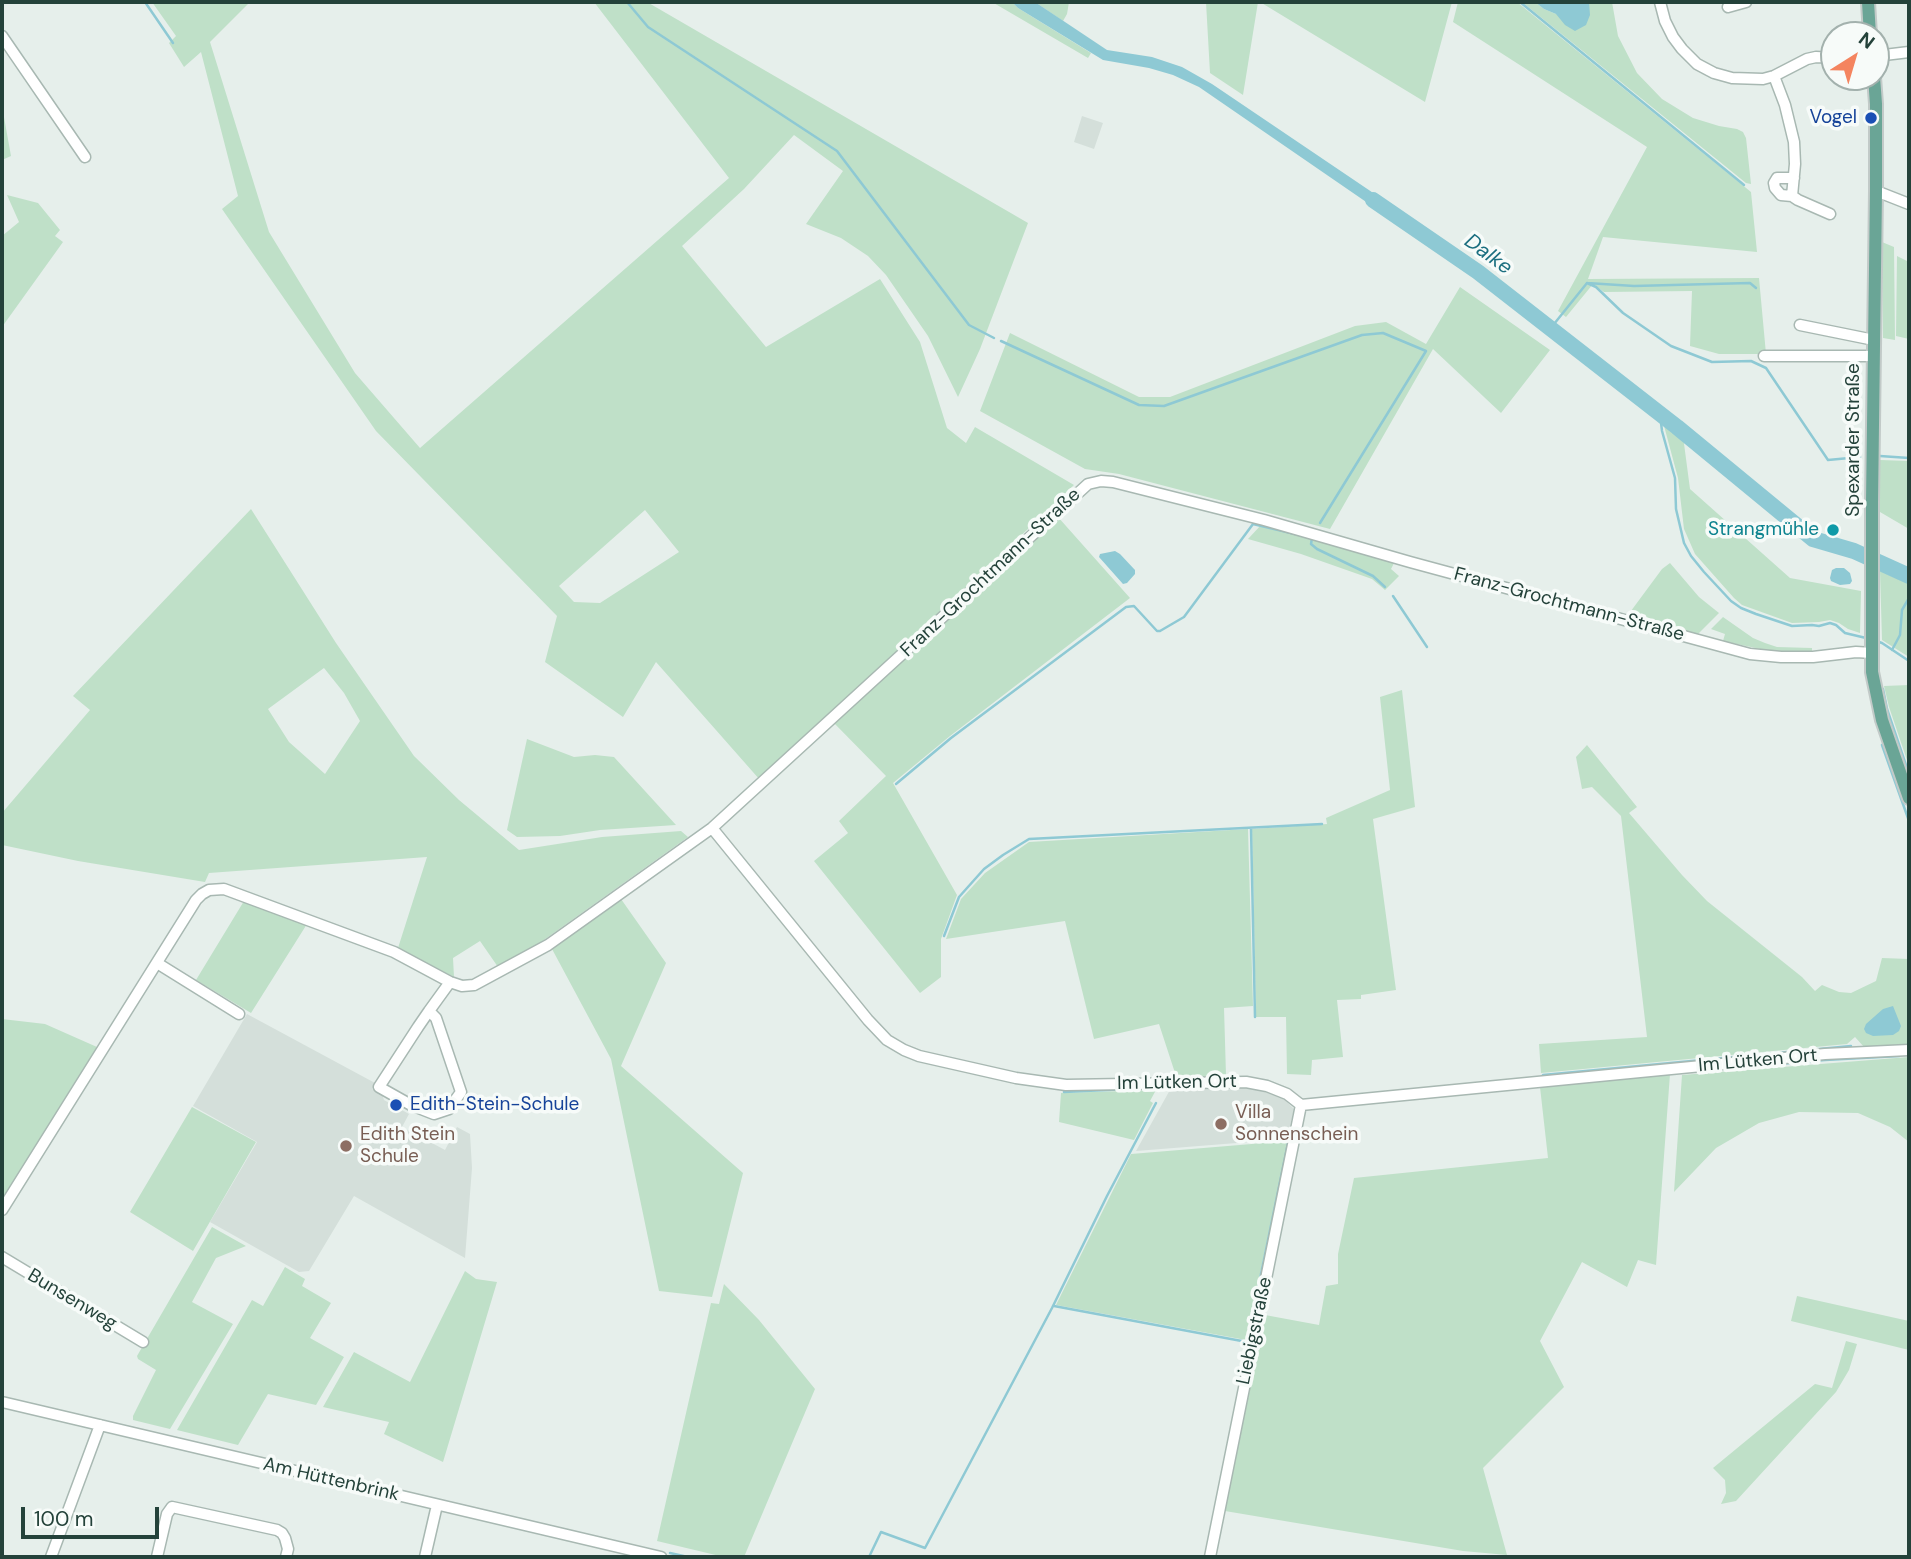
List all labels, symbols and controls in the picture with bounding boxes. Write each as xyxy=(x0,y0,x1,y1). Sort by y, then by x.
north arrow xyxy=(1820,21,1890,91)
text: N xyxy=(1854,26,1880,55)
place label: Vogel xyxy=(1809,107,1857,129)
marker: Vogel xyxy=(1863,110,1879,126)
water label: Dalke xyxy=(1459,229,1517,281)
street label: Spexarder Straße xyxy=(1843,363,1865,517)
street label: Franz-Grochtmann-Straße xyxy=(896,484,1086,662)
place label: Strangmühle xyxy=(1708,519,1819,541)
marker: Strangmühle xyxy=(1825,522,1841,538)
street label: Franz-Grochtmann-Straße xyxy=(1451,563,1687,647)
street label: Im Lütken Ort xyxy=(1697,1044,1819,1078)
street label: Im Lütken Ort xyxy=(1117,1071,1237,1095)
place label: Edith-Stein-Schule xyxy=(410,1094,579,1116)
marker: Edith-Stein-Schule xyxy=(388,1097,404,1113)
place label: Villa Sonnenschein xyxy=(1235,1102,1358,1146)
marker: Villa Sonnenschein xyxy=(1213,1116,1229,1132)
place label: Edith Stein Schule xyxy=(360,1124,455,1168)
marker: Edith Stein Schule xyxy=(338,1138,354,1154)
street label: Bunsenweg xyxy=(23,1264,121,1336)
street label: Liebigstraße xyxy=(1232,1275,1278,1387)
street label: Am Hüttenbrink xyxy=(261,1453,401,1507)
scale bar xyxy=(24,1492,163,1536)
text: 100 m xyxy=(34,1505,94,1533)

